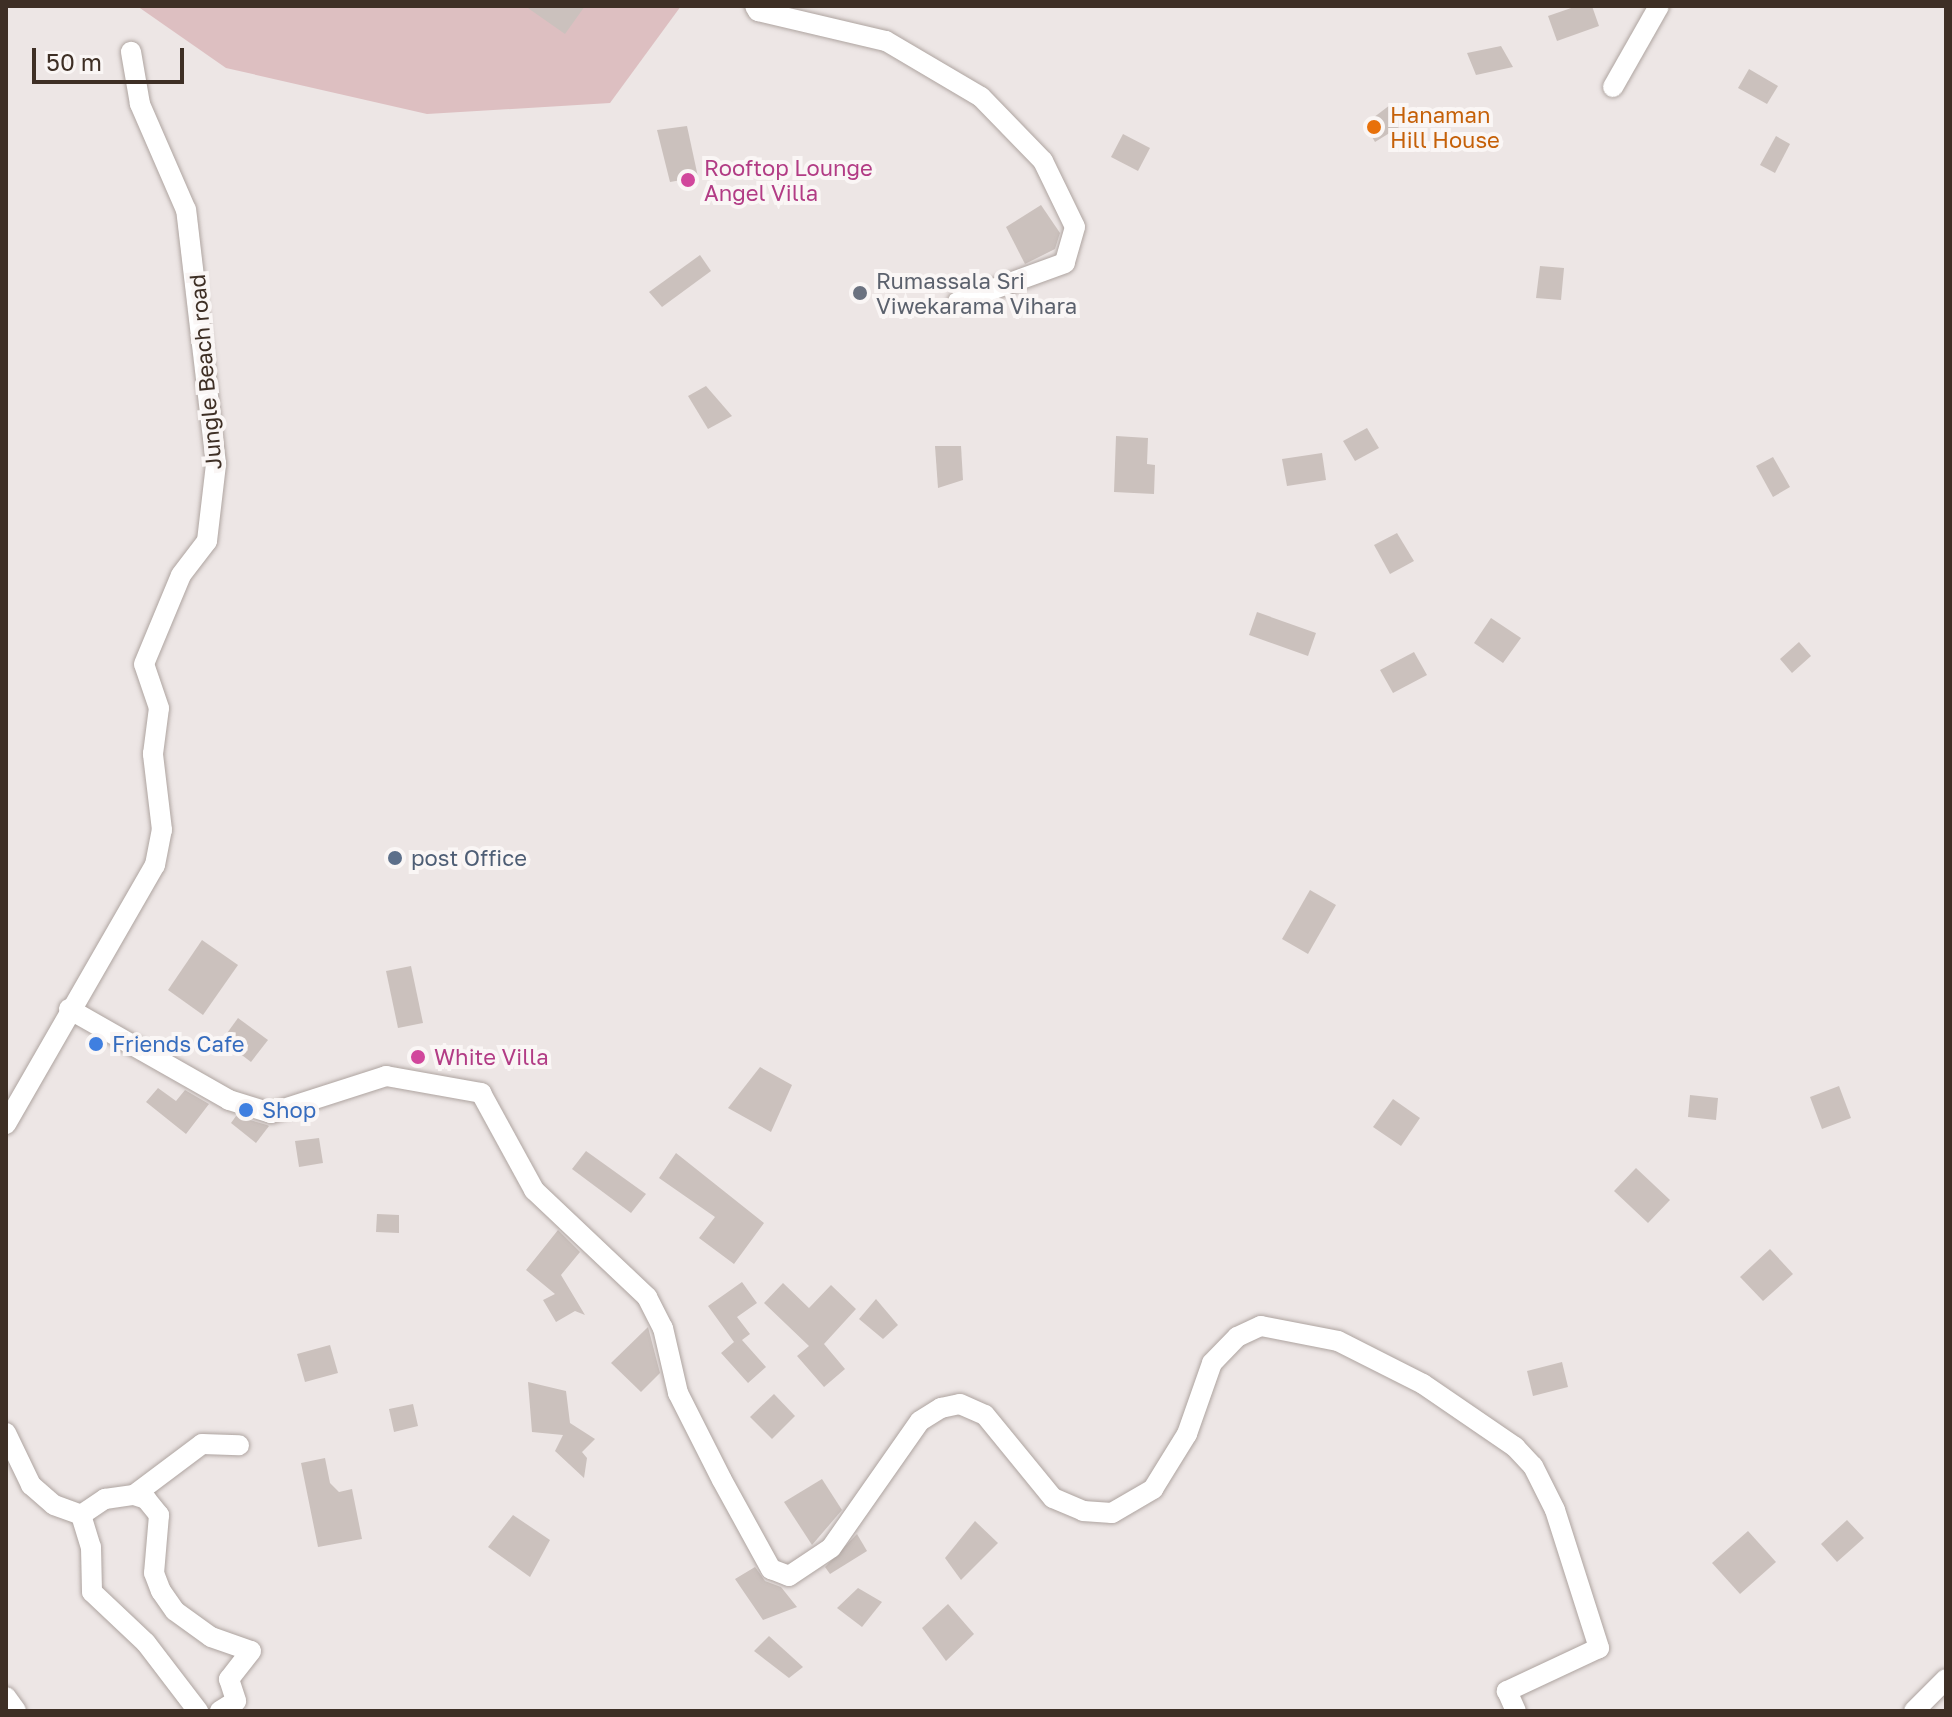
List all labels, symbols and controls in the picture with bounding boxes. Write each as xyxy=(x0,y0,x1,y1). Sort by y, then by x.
scale bar xyxy=(36,32,188,82)
text: 50 m xyxy=(46,47,102,76)
place label: Hanaman Hill House xyxy=(1390,101,1500,152)
marker: Hanaman Hill House xyxy=(1365,118,1383,136)
place label: Rooftop Lounge Angel Villa xyxy=(704,154,873,206)
marker: Rooftop Lounge Angel Villa xyxy=(679,171,697,189)
place label: Rumassala Sri Viwekarama Vihara xyxy=(876,267,1077,318)
street label: Jungle Beach road xyxy=(183,273,227,471)
marker: Rumassala Sri Viwekarama Vihara xyxy=(851,284,869,302)
place label: post Office xyxy=(411,845,527,871)
marker: post Office xyxy=(386,849,404,867)
place label: Friends Cafe xyxy=(112,1031,245,1057)
marker: Friends Cafe xyxy=(87,1035,105,1053)
place label: White Villa xyxy=(434,1044,549,1070)
marker: White Villa xyxy=(409,1048,427,1066)
place label: Shop xyxy=(262,1097,316,1123)
marker: Shop xyxy=(237,1101,255,1119)

